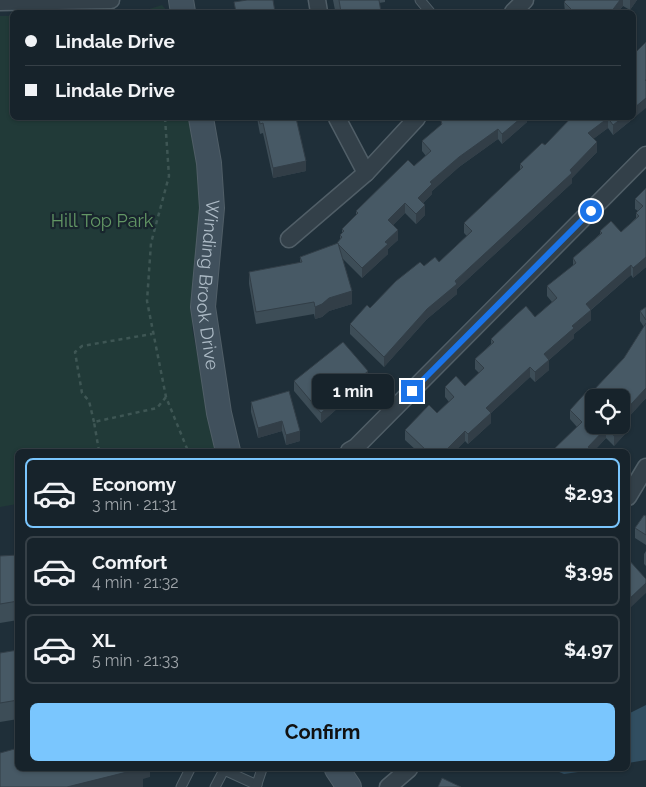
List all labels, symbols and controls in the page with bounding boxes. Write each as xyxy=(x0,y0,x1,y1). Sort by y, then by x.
text: Lindale Drive xyxy=(55,30,175,52)
text: Lindale Drive xyxy=(55,79,175,101)
street label: Winding Brook Drive xyxy=(192,199,224,372)
route start xyxy=(580,200,602,222)
park label: Hill Top Park xyxy=(51,210,154,231)
callout: 1 min xyxy=(312,374,394,408)
route end xyxy=(401,380,423,402)
text: 1 min xyxy=(333,382,373,401)
map controls xyxy=(585,389,630,434)
button: locate xyxy=(585,389,630,434)
icon: car xyxy=(32,471,77,516)
text: Economy xyxy=(92,473,176,495)
text: $2.93 xyxy=(564,482,613,504)
text: 3 min · 21:31 xyxy=(92,495,177,514)
icon: car xyxy=(32,549,77,594)
text: Comfort xyxy=(92,551,167,573)
text: $3.95 xyxy=(564,560,613,582)
text: 4 min · 21:32 xyxy=(92,573,179,592)
icon: car xyxy=(32,627,77,672)
text: XL xyxy=(92,629,115,651)
text: $4.97 xyxy=(564,638,613,660)
text: 5 min · 21:33 xyxy=(92,651,179,670)
button: Confirm xyxy=(30,703,615,761)

